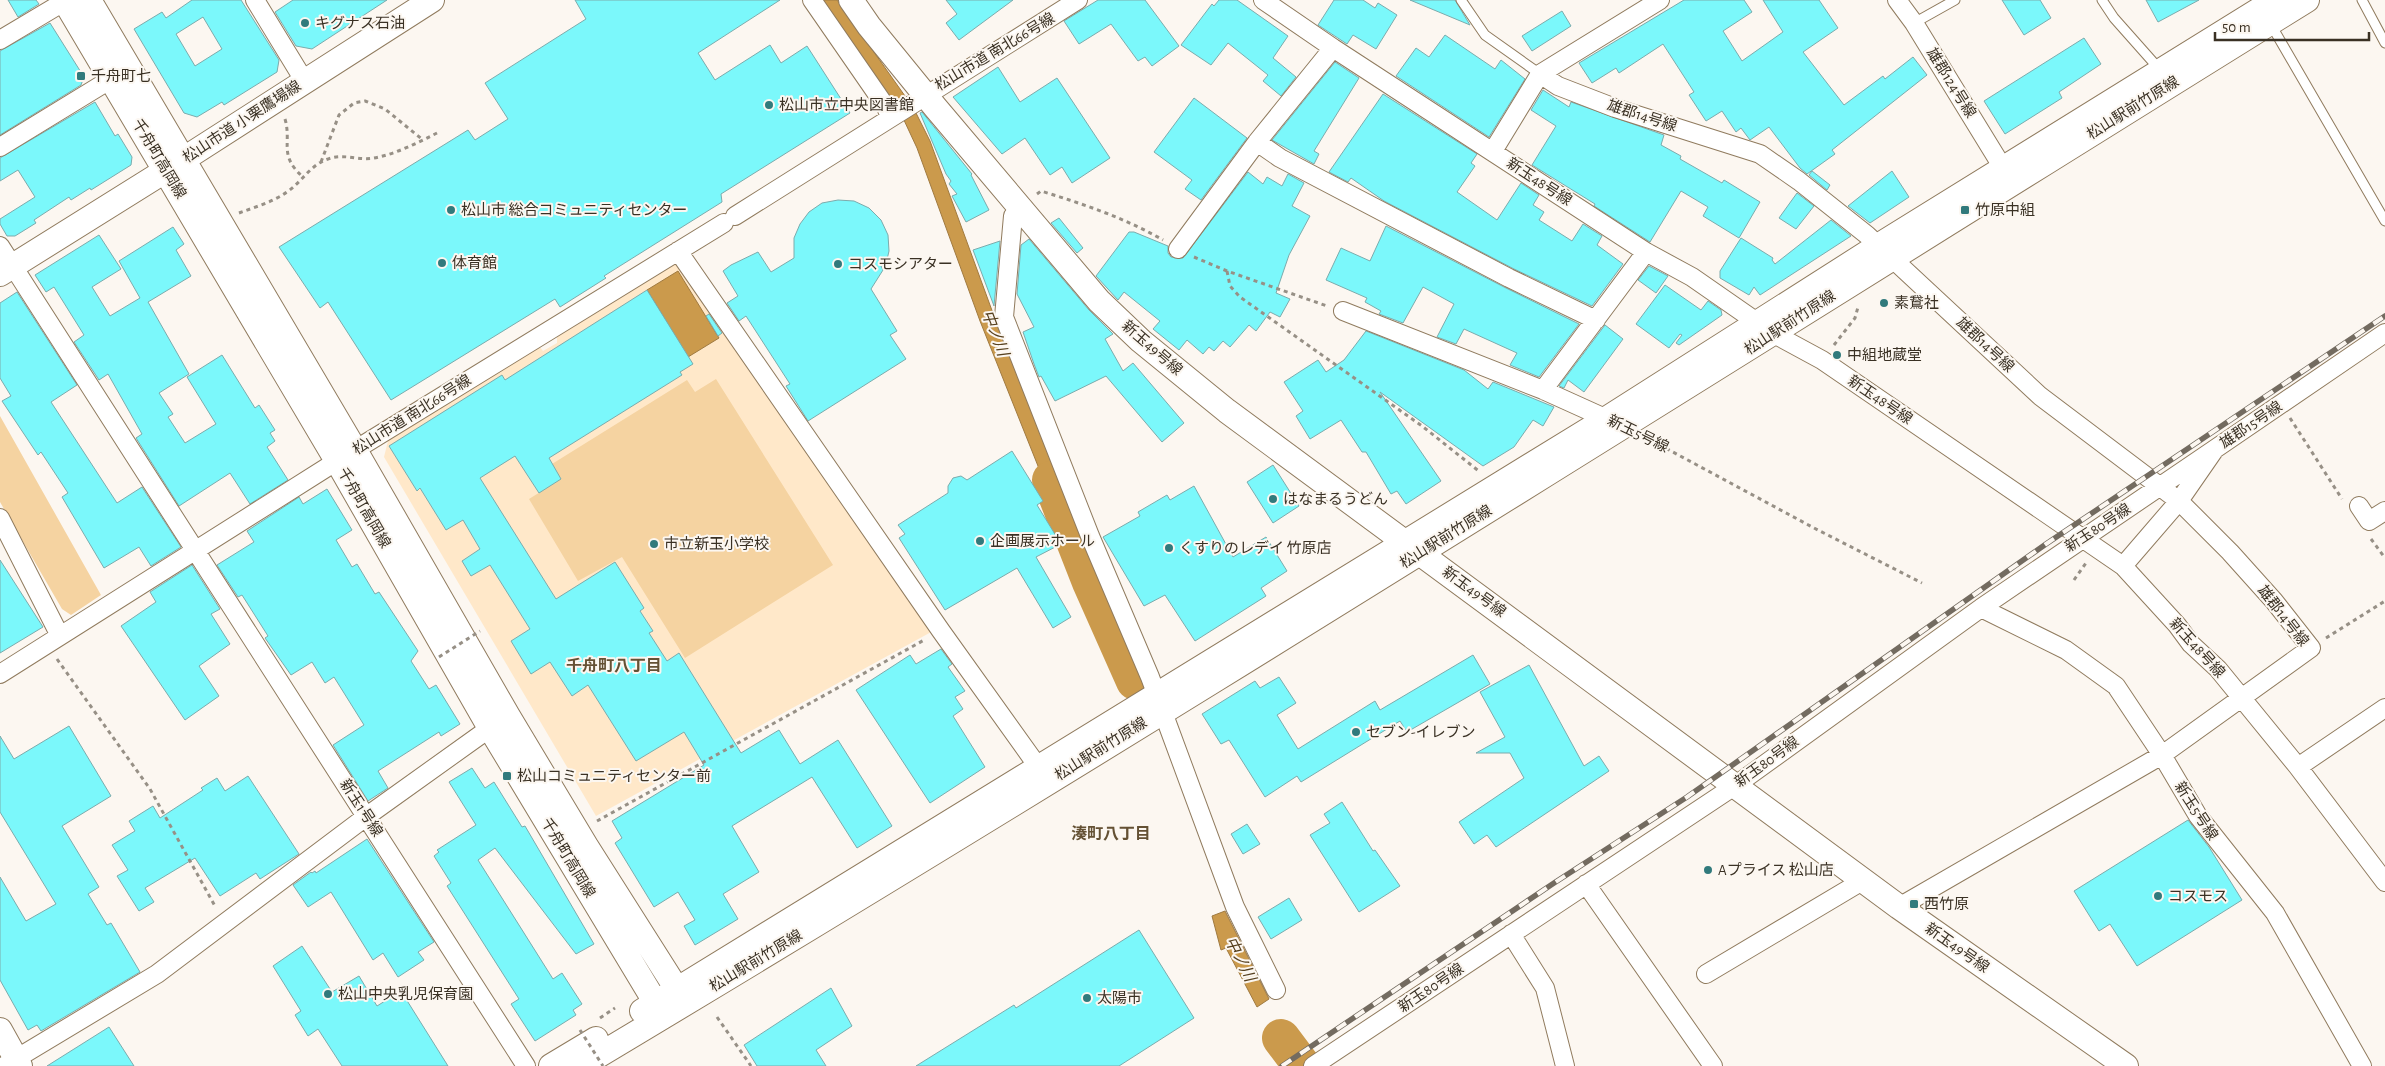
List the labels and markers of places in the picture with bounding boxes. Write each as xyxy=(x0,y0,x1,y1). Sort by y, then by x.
place label: キグナス石油 xyxy=(315,15,405,31)
marker: キグナス石油 xyxy=(299,17,311,29)
place label: 千舟町七 xyxy=(91,68,151,84)
marker: 千舟町七 xyxy=(75,70,87,82)
place label: 松山市立中央図書館 xyxy=(779,97,914,113)
marker: 松山市立中央図書館 xyxy=(763,99,775,111)
place label: 松山市 総合コミュニティセンター xyxy=(461,202,688,218)
place label: 竹原中組 xyxy=(1975,202,2035,218)
marker: 松山市 総合コミュニティセンター xyxy=(445,204,457,216)
marker: 竹原中組 xyxy=(1959,204,1971,216)
place label: 体育館 xyxy=(452,255,497,271)
place label: コスモシアター xyxy=(848,256,953,272)
marker: 体育館 xyxy=(436,257,448,269)
marker: コスモシアター xyxy=(832,258,844,270)
place label: 素鵞社 xyxy=(1894,294,1939,311)
marker: 素鵞社 xyxy=(1878,297,1890,309)
place label: 中組地蔵堂 xyxy=(1847,347,1922,363)
marker: 中組地蔵堂 xyxy=(1831,349,1843,361)
place label: はなまるうどん xyxy=(1283,491,1388,507)
marker: はなまるうどん xyxy=(1267,493,1279,505)
place label: 企画展示ホール xyxy=(990,533,1095,549)
marker: 企画展示ホール xyxy=(974,535,986,547)
place label: 市立新玉小学校 xyxy=(664,536,769,552)
marker: 市立新玉小学校 xyxy=(648,538,660,550)
place label: くすりのレデイ 竹原店 xyxy=(1179,540,1331,556)
marker: くすりのレデイ 竹原店 xyxy=(1163,542,1175,554)
place label: セブン-イレブン xyxy=(1366,724,1476,740)
marker: セブン-イレブン xyxy=(1350,726,1362,738)
place label: 松山コミュニティセンター前 xyxy=(517,768,711,784)
marker: 松山コミュニティセンター前 xyxy=(501,770,513,782)
place label: Aプライス 松山店 xyxy=(1718,862,1834,878)
marker: Aプライス 松山店 xyxy=(1702,864,1714,876)
place label: コスモス xyxy=(2168,889,2228,904)
marker: コスモス xyxy=(2152,890,2164,902)
place label: 西竹原 xyxy=(1924,896,1969,912)
marker: 西竹原 xyxy=(1908,898,1920,910)
place label: 松山中央乳児保育園 xyxy=(338,986,473,1002)
marker: 松山中央乳児保育園 xyxy=(322,988,334,1000)
place label: 太陽市 xyxy=(1097,990,1142,1006)
marker: 太陽市 xyxy=(1081,992,1093,1004)

